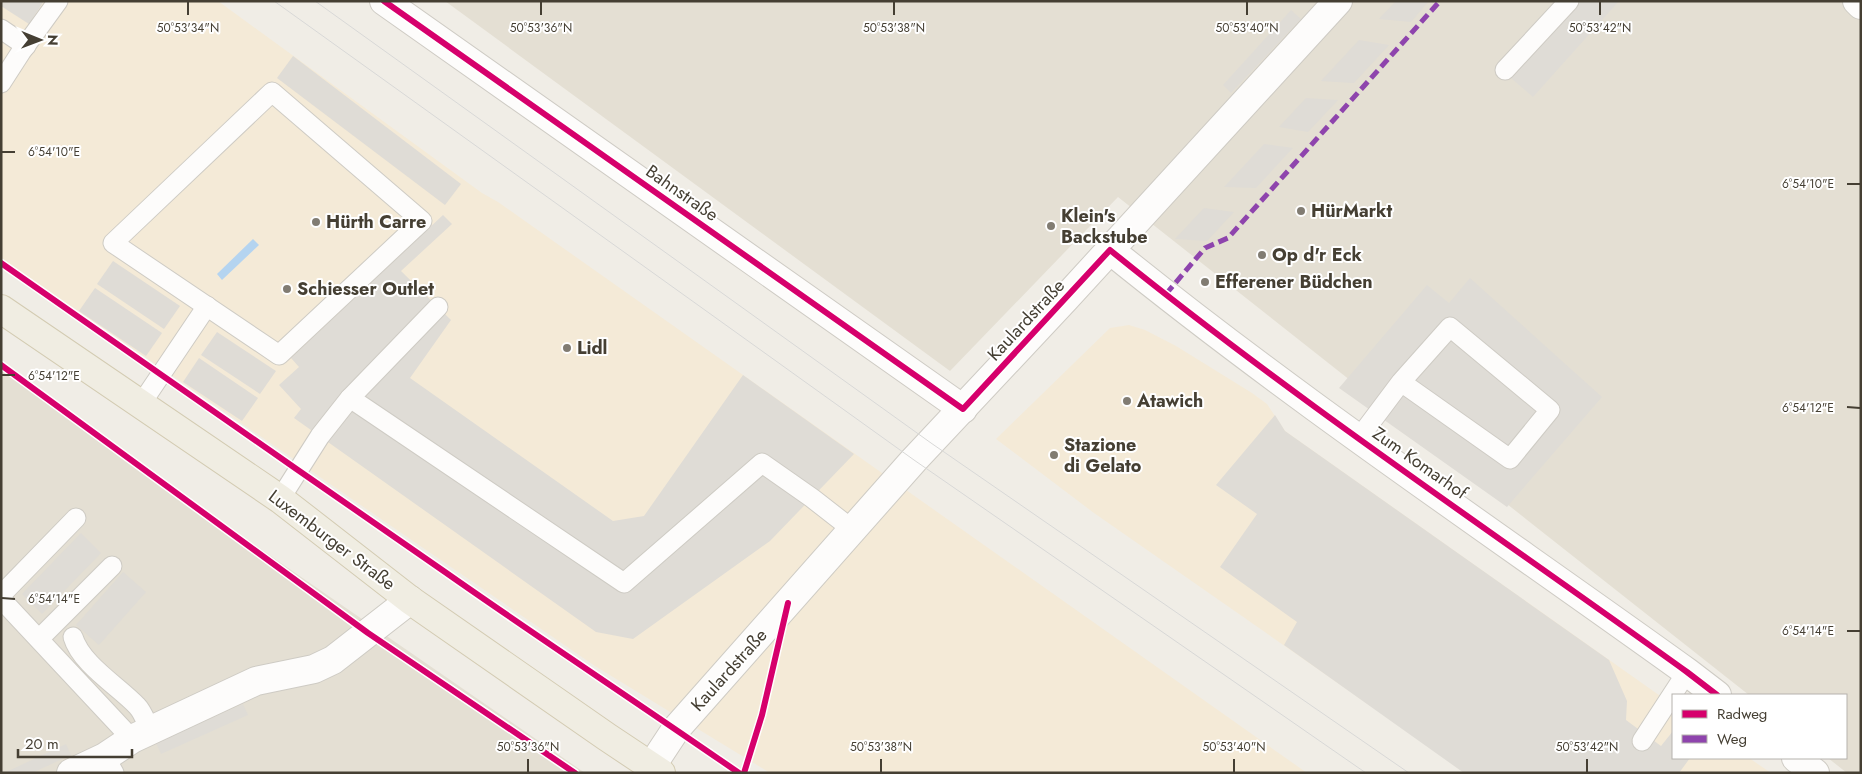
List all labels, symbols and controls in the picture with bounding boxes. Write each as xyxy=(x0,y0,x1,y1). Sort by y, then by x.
north arrow xyxy=(15,15,65,65)
text: 50°53'34"N xyxy=(157,19,219,37)
text: 50°53'36"N xyxy=(510,19,572,37)
text: 50°53'38"N xyxy=(863,19,925,37)
text: 50°53'40"N xyxy=(1215,19,1279,37)
text: 50°53'42"N xyxy=(1569,19,1631,37)
text: N xyxy=(43,34,63,46)
text: 6°54'10"E xyxy=(28,143,80,161)
street label: Bahnstraße xyxy=(640,158,724,228)
text: 6°54'10"E xyxy=(1782,175,1834,193)
place label: HürMarkt xyxy=(1311,198,1392,224)
place label: Klein's Backstube xyxy=(1061,203,1148,250)
marker: HürMarkt xyxy=(1295,205,1307,217)
place label: Hürth Carre xyxy=(326,209,426,235)
marker: Hürth Carre xyxy=(310,216,322,228)
marker: Klein's Backstube xyxy=(1045,220,1057,232)
place label: Op d'r Eck xyxy=(1272,242,1363,268)
marker: Op d'r Eck xyxy=(1256,249,1268,261)
place label: Efferener Büdchen xyxy=(1215,269,1373,295)
street label: Kaulardstraße xyxy=(981,273,1071,367)
place label: Schiesser Outlet xyxy=(297,276,434,302)
marker: Efferener Büdchen xyxy=(1199,276,1211,288)
marker: Schiesser Outlet xyxy=(281,283,293,295)
place label: Lidl xyxy=(577,335,607,361)
marker: Lidl xyxy=(561,342,573,354)
text: 6°54'12"E xyxy=(28,367,80,385)
place label: Atawich xyxy=(1136,388,1203,414)
marker: Atawich xyxy=(1121,395,1133,407)
text: 6°54'12"E xyxy=(1782,399,1834,417)
street label: Zum Komarhof xyxy=(1367,421,1474,506)
place label: Stazione di Gelato xyxy=(1064,432,1142,479)
marker: Stazione di Gelato xyxy=(1048,449,1060,461)
street label: Luxemburger Straße xyxy=(263,484,401,596)
text: 6°54'14"E xyxy=(28,590,80,608)
text: 6°54'14"E xyxy=(1782,622,1834,640)
street label: Kaulardstraße xyxy=(685,623,773,717)
legend xyxy=(1672,694,1847,759)
text: Radweg xyxy=(1717,703,1767,725)
scale bar xyxy=(18,726,131,758)
text: Weg xyxy=(1717,728,1747,750)
text: 20 m xyxy=(25,733,59,755)
text: 50°53'36"N xyxy=(497,738,559,756)
text: 50°53'38"N xyxy=(850,738,912,756)
text: 50°53'40"N xyxy=(1202,738,1266,756)
text: 50°53'42"N xyxy=(1556,738,1618,756)

